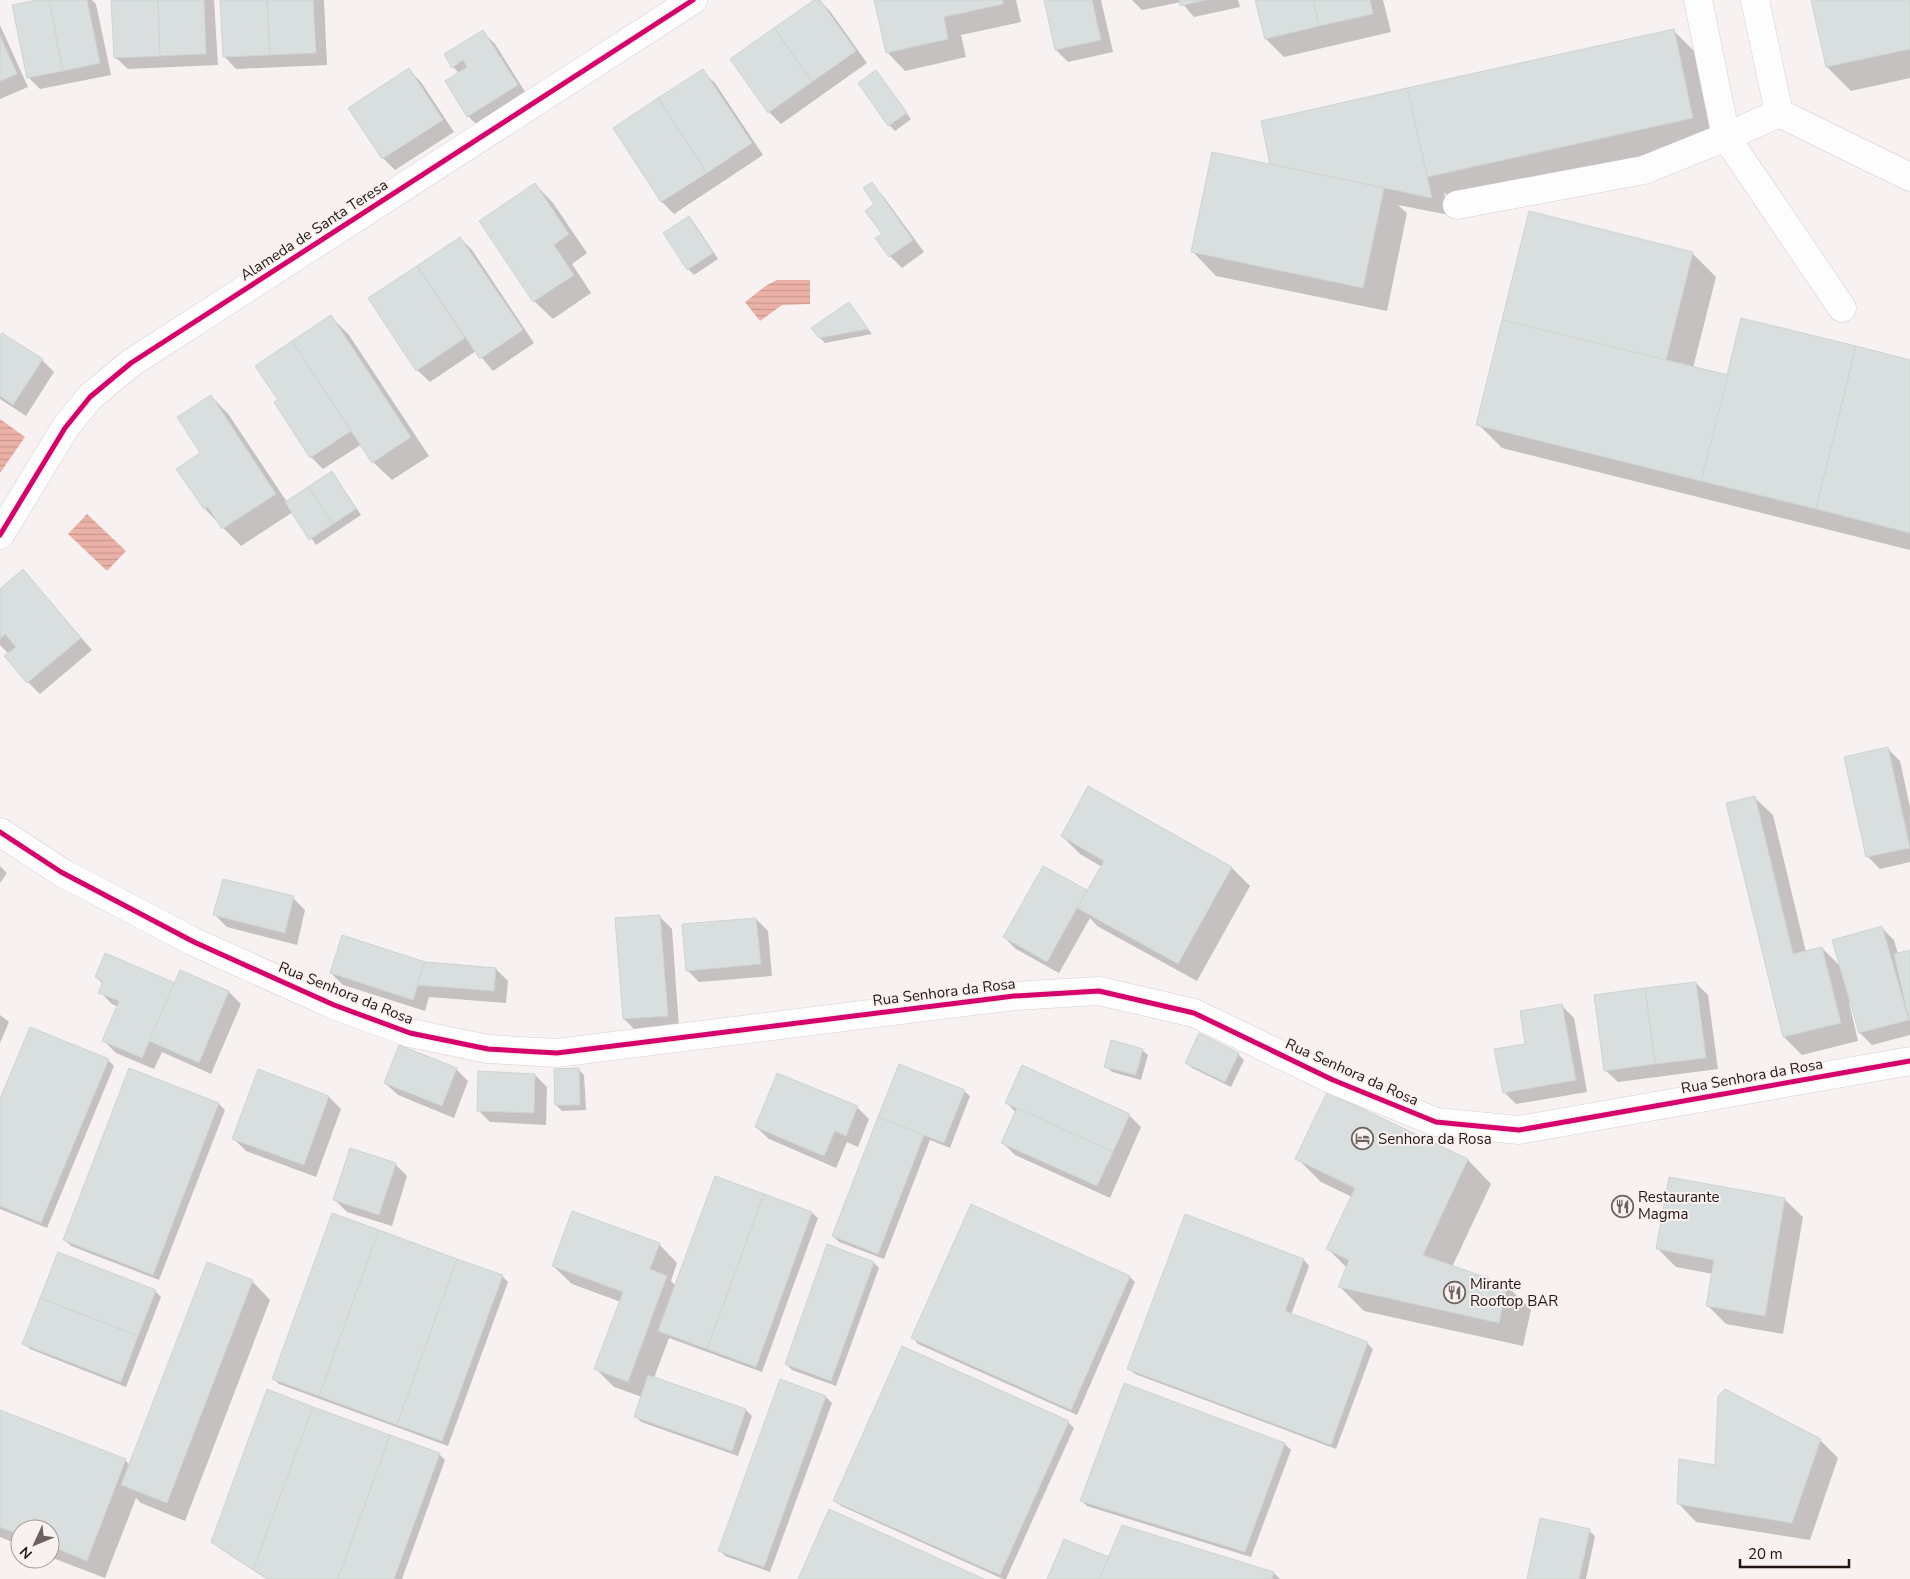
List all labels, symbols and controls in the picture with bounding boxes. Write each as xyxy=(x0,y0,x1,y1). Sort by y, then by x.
street label: Alameda de Santa Teresa xyxy=(236,175,392,285)
street label: Rua Senhora da Rosa xyxy=(276,957,416,1029)
street label: Rua Senhora da Rosa xyxy=(871,973,1017,1011)
street label: Rua Senhora da Rosa xyxy=(1282,1034,1422,1110)
street label: Rua Senhora da Rosa xyxy=(1679,1054,1825,1098)
hotel icon: Senhora da Rosa xyxy=(1350,1127,1374,1151)
place label: Senhora da Rosa xyxy=(1378,1129,1492,1149)
place label: Restaurante Magma xyxy=(1638,1187,1720,1224)
restaurant icon: Restaurante Magma xyxy=(1610,1194,1634,1218)
place label: Mirante Rooftop BAR xyxy=(1470,1274,1558,1311)
restaurant icon: Mirante Rooftop BAR xyxy=(1442,1281,1466,1305)
north arrow xyxy=(10,1519,60,1569)
scale bar xyxy=(1740,1536,1849,1568)
text: N xyxy=(16,1542,36,1563)
text: 20 m xyxy=(1748,1544,1783,1564)

